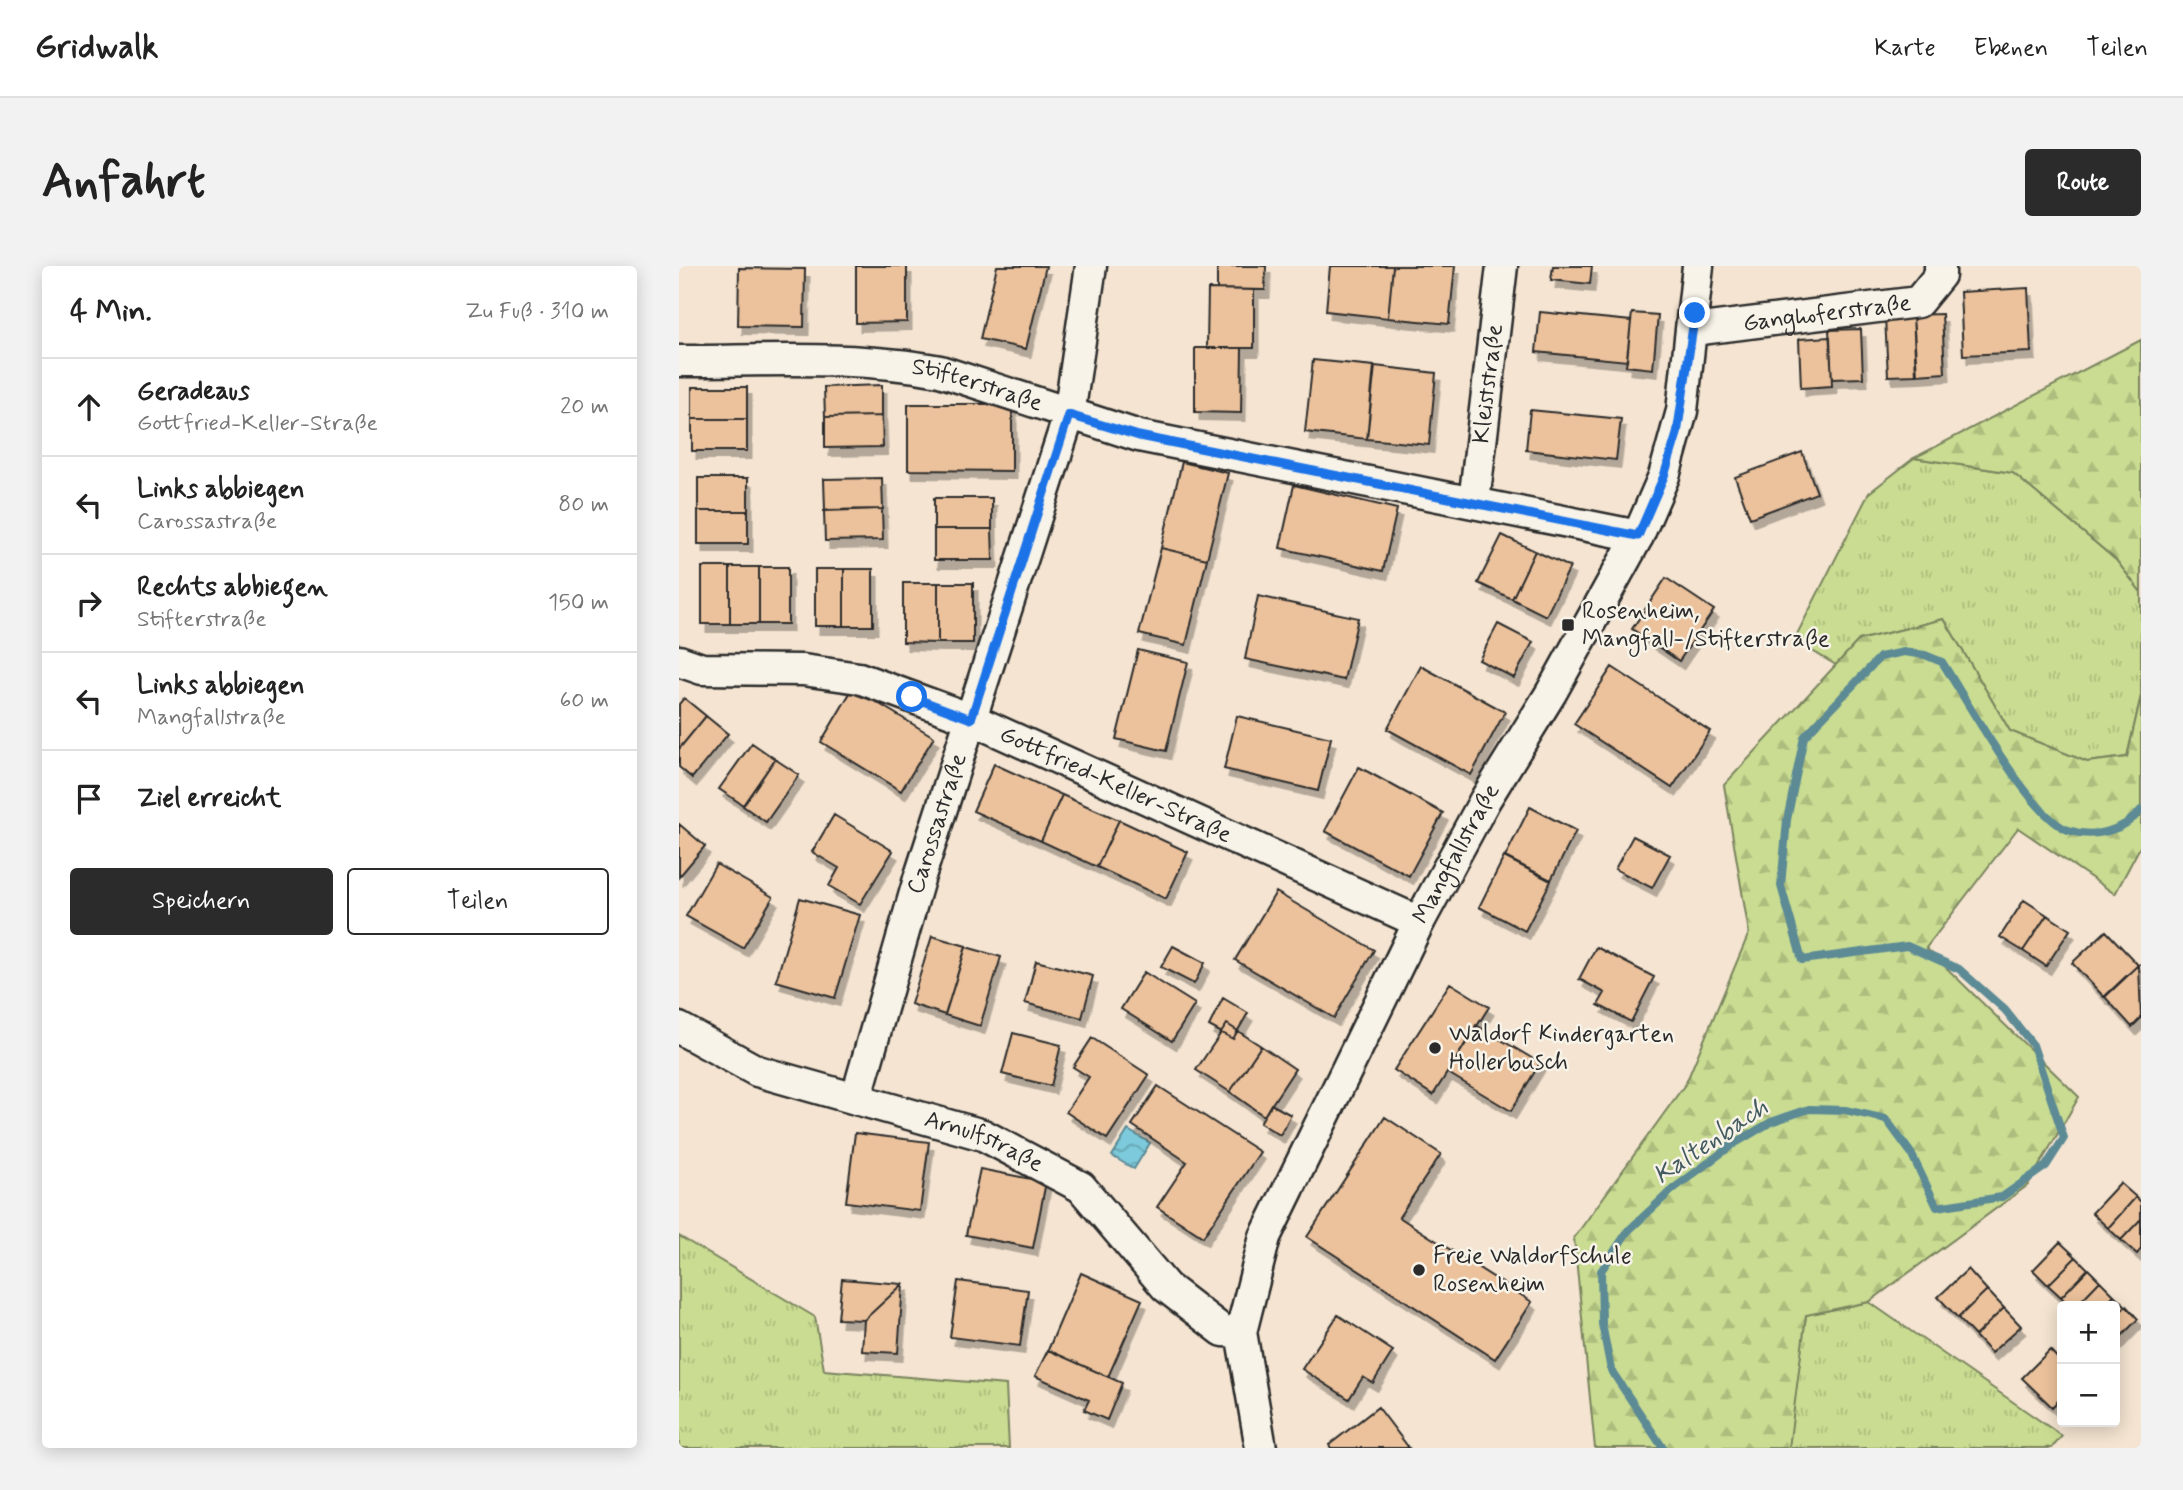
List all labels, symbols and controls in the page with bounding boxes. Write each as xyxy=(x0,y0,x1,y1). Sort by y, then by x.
text: Gridwalk xyxy=(35,26,159,70)
text: Karte xyxy=(1874,33,1936,64)
text: Ebenen xyxy=(1974,33,2048,64)
text: Teilen xyxy=(2086,33,2148,64)
button: Route xyxy=(2025,149,2141,216)
text: Anfahrt xyxy=(42,150,205,215)
street label: Ganghoferstraße xyxy=(1741,287,1913,339)
text: 4 Min. xyxy=(70,292,152,331)
text: Zu Fuß · 310 m xyxy=(465,297,609,327)
route end xyxy=(1679,297,1710,328)
street label: Kleiststraße xyxy=(1466,322,1511,445)
street label: Stifterstraße xyxy=(910,351,1047,419)
text: Geradeaus xyxy=(137,375,250,409)
icon: ahead xyxy=(70,388,108,426)
text: 20 m xyxy=(560,392,609,422)
text: Gottfried-Keller-Straße xyxy=(137,409,378,439)
text: Links abbiegen xyxy=(137,473,305,507)
icon: left xyxy=(70,486,108,524)
text: 80 m xyxy=(558,490,609,520)
text: Carossastraße xyxy=(137,507,277,537)
text: Rechts abbiegen xyxy=(137,571,328,605)
icon: right xyxy=(70,584,108,622)
text: 150 m xyxy=(548,588,609,618)
place label: Rosenheim, Mangfall-/Stifterstraße xyxy=(1582,596,1830,657)
text: Stifterstraße xyxy=(137,605,267,635)
marker: Rosenheim, Mangfall-/Stifterstraße xyxy=(1560,617,1576,633)
text: Links abbiegen xyxy=(137,669,305,703)
route start xyxy=(896,681,927,712)
icon: left xyxy=(70,682,108,720)
text: 60 m xyxy=(560,686,609,716)
text: Mangfallstraße xyxy=(137,703,286,733)
street label: Gottfried-Keller-Straße xyxy=(995,719,1237,851)
street label: Carossastraße xyxy=(900,749,974,898)
street label: Mangfallstraße xyxy=(1405,778,1507,929)
icon: arrive xyxy=(70,780,108,818)
text: Ziel erreicht xyxy=(137,782,281,816)
button: Speichern xyxy=(70,868,333,935)
button: Teilen xyxy=(347,868,609,935)
place label: Waldorf Kindergarten Hollerbusch xyxy=(1449,1019,1674,1078)
marker: Waldorf Kindergarten Hollerbusch xyxy=(1427,1040,1443,1056)
water label: Kaltenbach xyxy=(1647,1091,1775,1193)
street label: Arnulfstraße xyxy=(921,1104,1049,1180)
place label: Freie Waldorfschule Rosenheim xyxy=(1433,1241,1632,1300)
marker: Freie Waldorfschule Rosenheim xyxy=(1411,1262,1427,1278)
map controls xyxy=(2057,1301,2120,1427)
button: + xyxy=(2057,1301,2120,1364)
button: − xyxy=(2057,1364,2120,1427)

